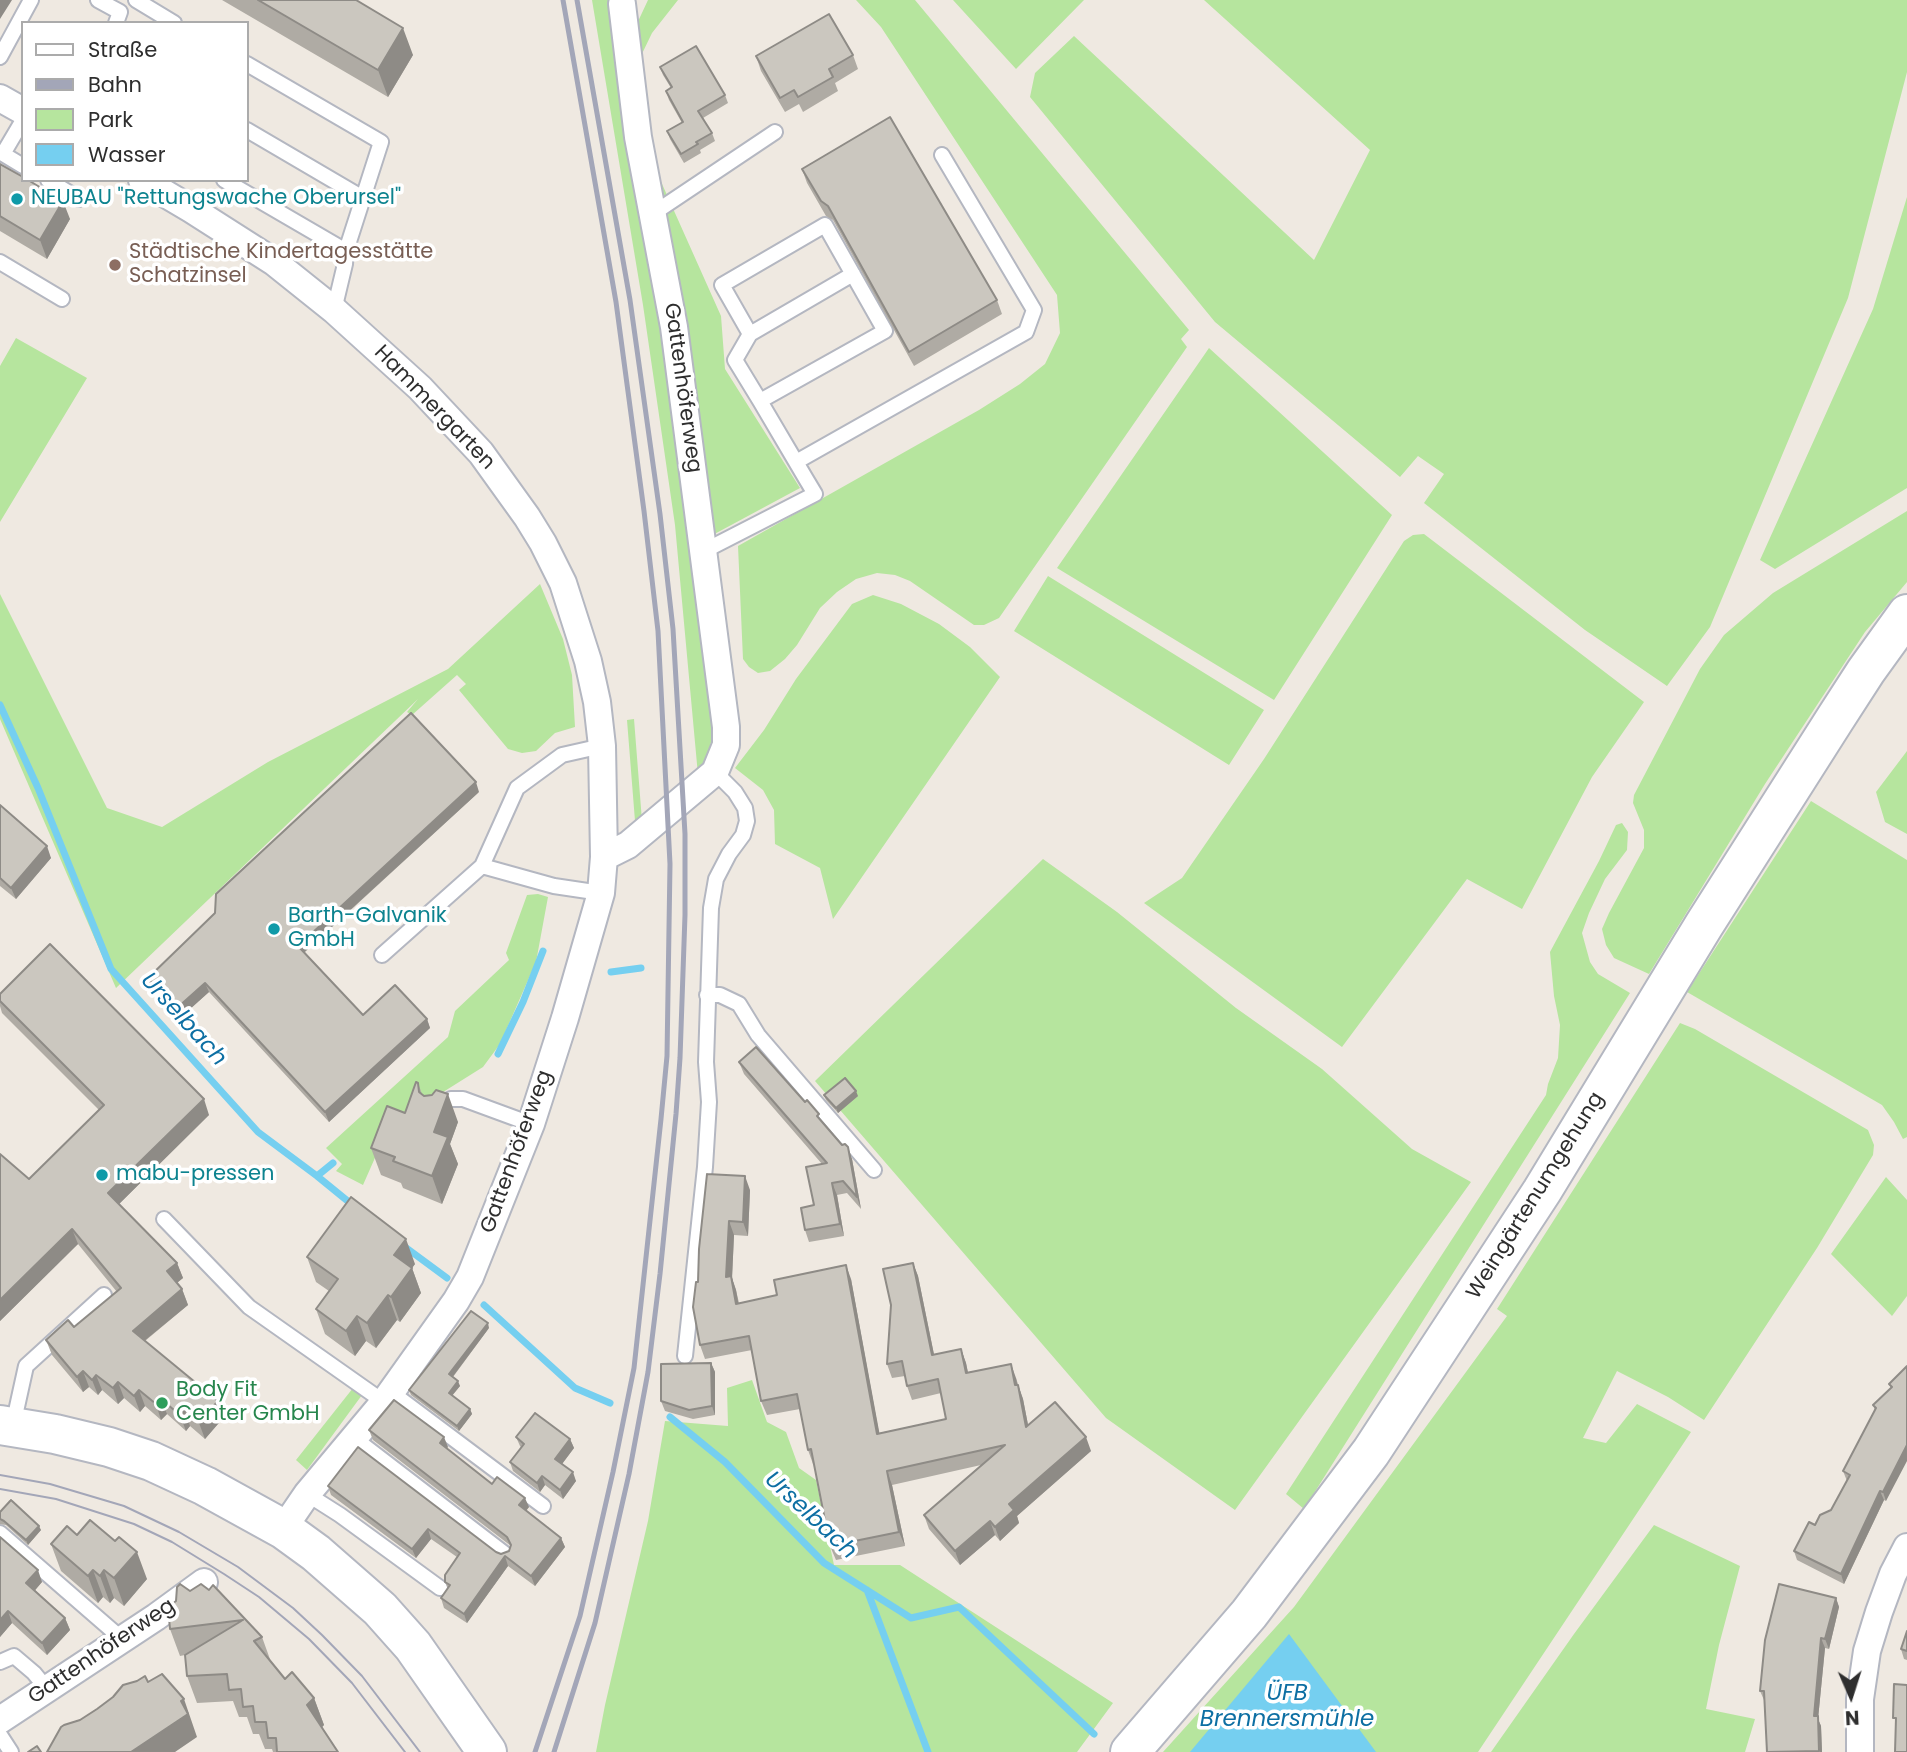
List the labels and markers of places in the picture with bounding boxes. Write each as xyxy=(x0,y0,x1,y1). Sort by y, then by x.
place label: NEUBAU "Rettungswache Oberursel" xyxy=(31,186,401,212)
marker: NEUBAU "Rettungswache Oberursel" xyxy=(9,191,25,207)
place label: Städtische Kindertagesstätte Schatzinsel xyxy=(129,240,433,290)
marker: Städtische Kindertagesstätte Schatzinsel xyxy=(107,257,123,273)
place label: Barth-Galvanik GmbH xyxy=(288,904,447,954)
marker: Barth-Galvanik GmbH xyxy=(266,921,282,937)
place label: mabu-pressen xyxy=(116,1162,274,1188)
marker: mabu-pressen xyxy=(94,1167,110,1183)
place label: Body Fit Center GmbH xyxy=(176,1378,319,1428)
marker: Body Fit Center GmbH xyxy=(154,1395,170,1411)

